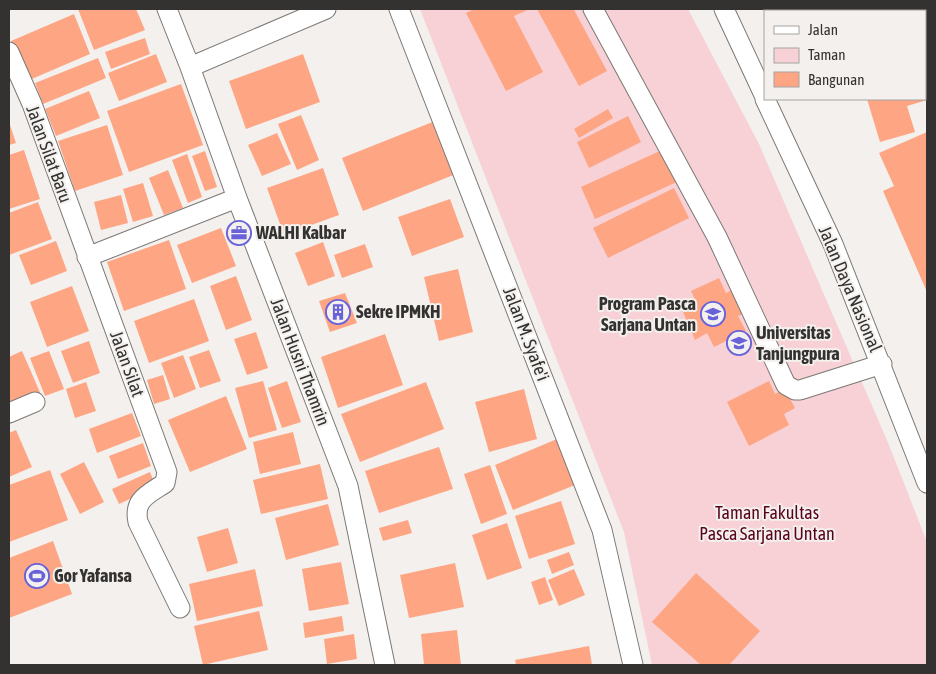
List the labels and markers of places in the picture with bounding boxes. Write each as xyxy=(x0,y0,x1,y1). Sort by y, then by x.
office icon: WALHI Kalbar xyxy=(226,220,252,246)
place label: WALHI Kalbar xyxy=(255,222,346,243)
place label: Program Pasca Sarjana Untan xyxy=(599,293,696,335)
building icon: Sekre IPMKH xyxy=(325,299,351,325)
place label: Sekre IPMKH xyxy=(356,301,440,322)
school or university icon: Program Pasca Sarjana Untan xyxy=(700,301,726,327)
place label: Universitas Tanjungpura xyxy=(756,322,840,364)
school or university icon: Universitas Tanjungpura xyxy=(726,330,752,356)
sports icon: Gor Yafansa xyxy=(24,563,50,589)
place label: Gor Yafansa xyxy=(54,565,132,586)

